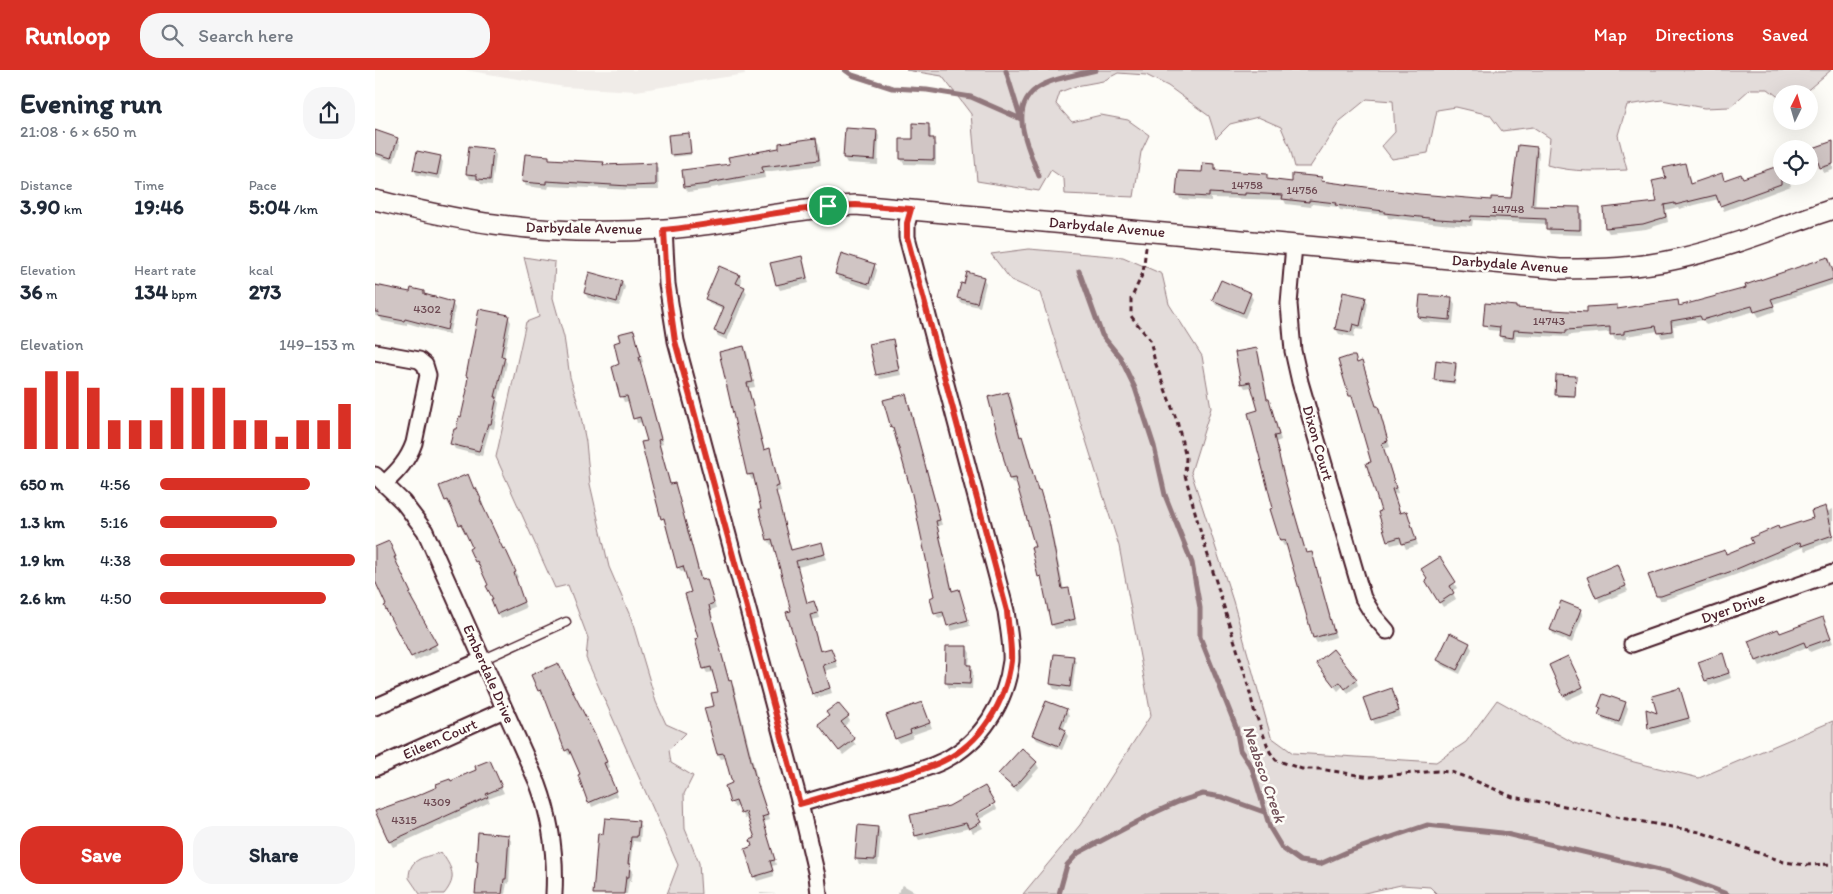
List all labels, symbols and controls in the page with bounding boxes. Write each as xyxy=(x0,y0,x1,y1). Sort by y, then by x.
search box xyxy=(140,13,490,58)
text: Runloop xyxy=(25,21,110,50)
icon: search xyxy=(158,21,186,49)
text: Search here xyxy=(198,24,293,47)
text: Map xyxy=(1594,24,1627,46)
text: Directions xyxy=(1655,24,1734,46)
text: Saved xyxy=(1762,24,1808,46)
north arrow xyxy=(1773,85,1817,130)
map controls xyxy=(1773,85,1818,185)
text: Evening run xyxy=(20,86,162,120)
button: share xyxy=(303,87,355,139)
text: 21:08 · 6 × 650 m xyxy=(20,122,137,141)
button: locate xyxy=(1773,140,1818,185)
text: Distance xyxy=(20,177,72,194)
text: Time xyxy=(134,177,164,194)
text: Pace xyxy=(249,177,277,194)
house number: 14758 xyxy=(1231,178,1263,192)
house number: 14756 xyxy=(1286,183,1318,197)
pin xyxy=(807,185,849,227)
icon: arrive xyxy=(814,192,842,220)
text: 3.90 xyxy=(20,194,61,219)
text: 19:46 xyxy=(134,194,184,219)
text: 5:04 xyxy=(249,194,290,219)
text: km xyxy=(61,201,82,218)
text: /km xyxy=(290,201,318,218)
house number: 14748 xyxy=(1492,202,1525,216)
street label: Darbydale Avenue xyxy=(1048,213,1166,241)
street label: Darbydale Avenue xyxy=(526,218,642,238)
street label: Darbydale Avenue xyxy=(1451,251,1569,277)
text: Elevation xyxy=(20,262,76,279)
text: Heart rate xyxy=(134,262,196,279)
text: kcal xyxy=(249,262,274,279)
text: 36 xyxy=(20,279,43,304)
text: 134 xyxy=(134,279,168,304)
text: 273 xyxy=(249,279,282,304)
text: m xyxy=(43,286,58,303)
text: bpm xyxy=(168,286,197,303)
house number: 4302 xyxy=(413,302,441,316)
house number: 14743 xyxy=(1533,314,1566,328)
text: Elevation xyxy=(20,335,84,354)
text: 149–153 m xyxy=(279,335,355,354)
street label: Dixon Court xyxy=(1299,403,1337,483)
text: 650 m xyxy=(20,475,64,494)
text: 4:56 xyxy=(100,475,130,494)
text: 1.3 km xyxy=(20,513,65,532)
text: 5:16 xyxy=(100,513,128,532)
text: 1.9 km xyxy=(20,551,64,570)
text: 4:38 xyxy=(100,551,131,570)
text: 2.6 km xyxy=(20,589,66,608)
text: 4:50 xyxy=(100,589,132,608)
street label: Dyer Drive xyxy=(1699,589,1767,627)
street label: Emberdale Drive xyxy=(459,622,519,726)
street label: Eileen Court xyxy=(400,715,480,763)
water label: Neabsco Creek xyxy=(1239,723,1290,826)
house number: 4309 xyxy=(423,795,451,809)
house number: 4315 xyxy=(391,813,417,827)
button: Save xyxy=(20,826,183,884)
button: Share xyxy=(193,826,355,884)

